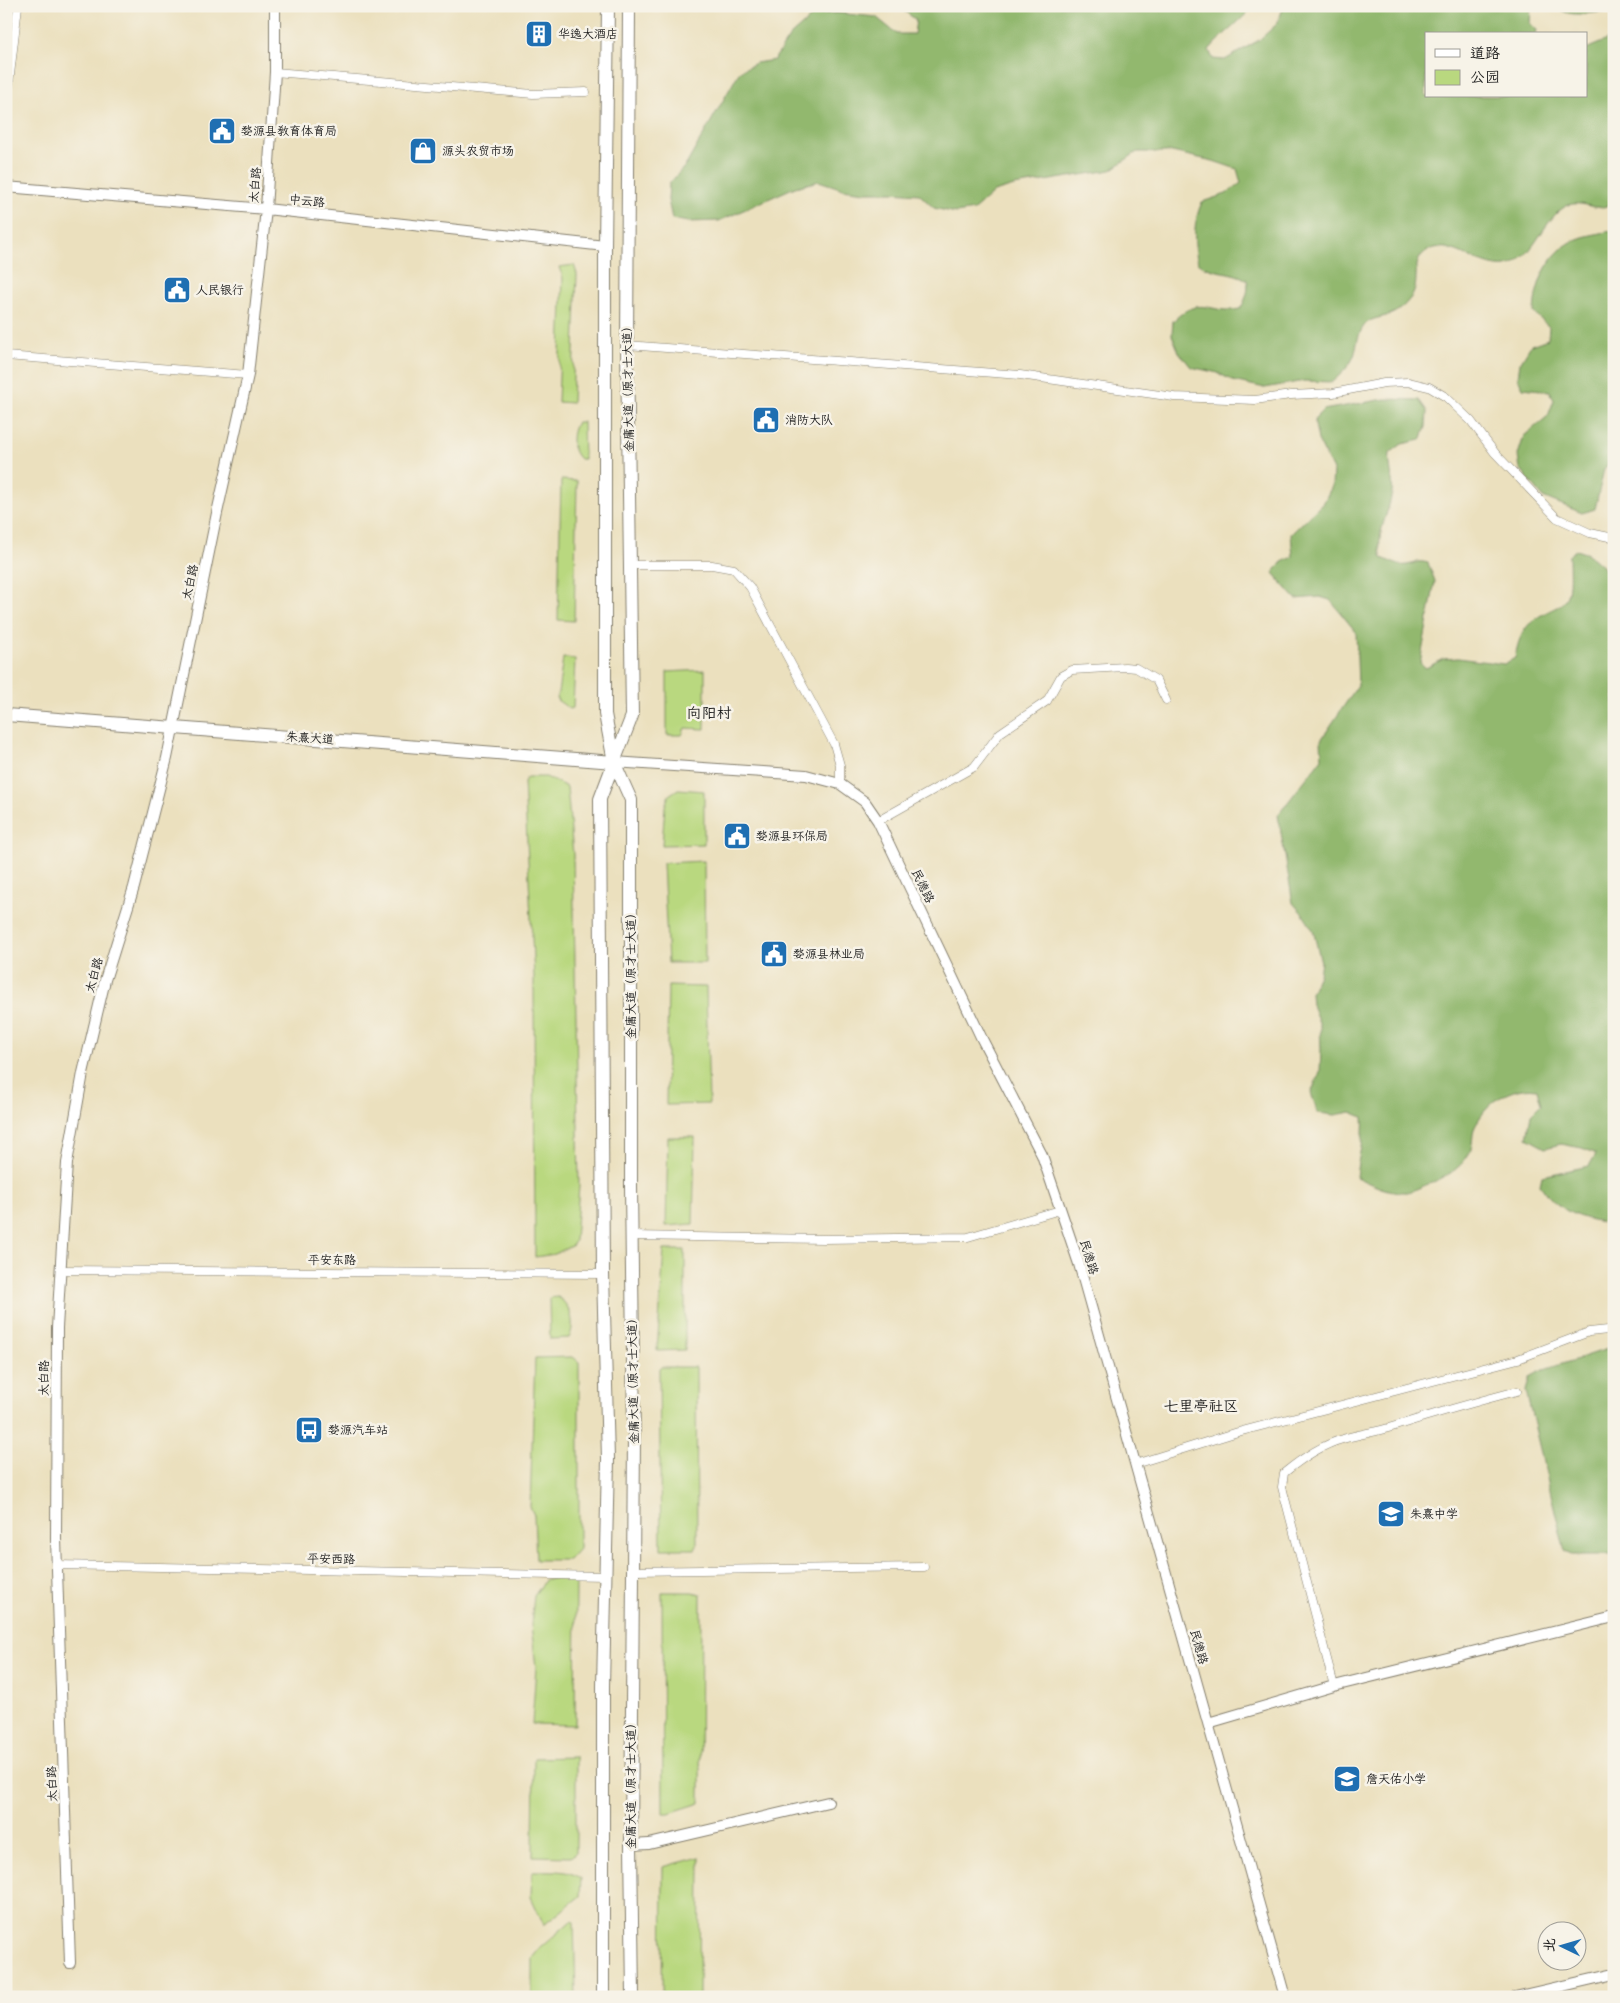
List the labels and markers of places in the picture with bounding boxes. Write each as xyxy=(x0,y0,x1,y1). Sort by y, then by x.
building icon: 华逸大酒店 xyxy=(524,19,554,49)
place label: 华逸大酒店 xyxy=(558,26,618,41)
public building icon: 婺源县教育体育局 xyxy=(207,116,237,146)
place label: 婺源县教育体育局 xyxy=(241,123,337,138)
shop icon: 源头农贸市场 xyxy=(408,136,438,166)
place label: 源头农贸市场 xyxy=(442,143,514,158)
public building icon: 人民银行 xyxy=(162,275,192,305)
place label: 人民银行 xyxy=(196,282,244,297)
public building icon: 消防大队 xyxy=(751,405,781,435)
place label: 消防大队 xyxy=(785,412,833,427)
public building icon: 婺源县环保局 xyxy=(722,821,752,851)
place label: 婺源县环保局 xyxy=(756,828,828,843)
public building icon: 婺源县林业局 xyxy=(759,939,789,969)
place label: 婺源县林业局 xyxy=(793,946,865,961)
bus stop icon: 婺源汽车站 xyxy=(294,1415,324,1445)
place label: 婺源汽车站 xyxy=(328,1422,388,1437)
school or university icon: 朱熹中学 xyxy=(1376,1499,1406,1529)
place label: 朱熹中学 xyxy=(1410,1506,1458,1521)
school or university icon: 詹天佑小学 xyxy=(1332,1764,1362,1794)
place label: 詹天佑小学 xyxy=(1366,1771,1426,1786)

